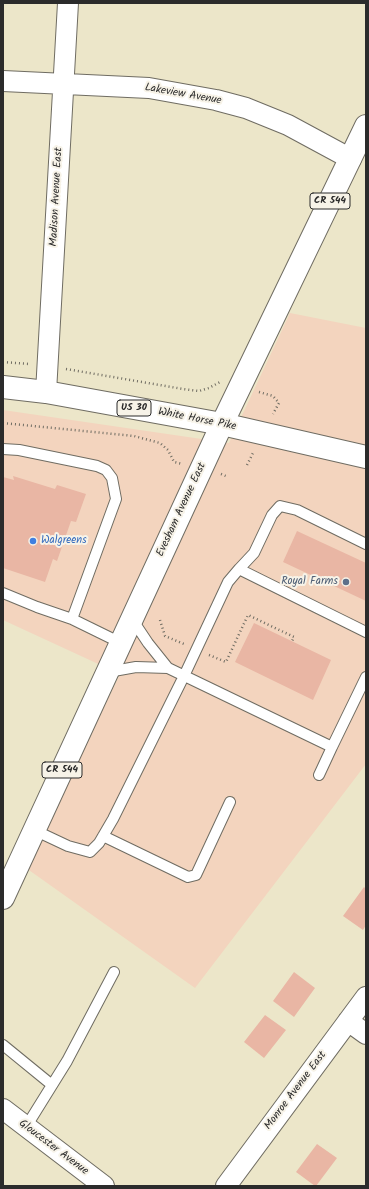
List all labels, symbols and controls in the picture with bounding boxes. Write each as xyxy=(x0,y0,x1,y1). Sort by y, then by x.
street label: Lakeview Avenue xyxy=(144,82,222,108)
street label: Madison Avenue East xyxy=(48,147,66,247)
road number: CR 544 xyxy=(310,193,350,209)
road number: US 30 xyxy=(117,400,151,416)
street label: White Horse Pike xyxy=(157,406,237,434)
street label: Evesham Avenue East xyxy=(154,461,210,559)
place label: Walgreens xyxy=(41,534,87,548)
marker: Walgreens xyxy=(28,536,38,546)
place label: Royal Farms xyxy=(281,575,338,589)
marker: Royal Farms xyxy=(341,577,351,587)
road number: CR 544 xyxy=(42,762,82,778)
street label: Monroe Avenue East xyxy=(262,1049,330,1133)
street label: Gloucester Avenue xyxy=(16,1117,90,1179)

